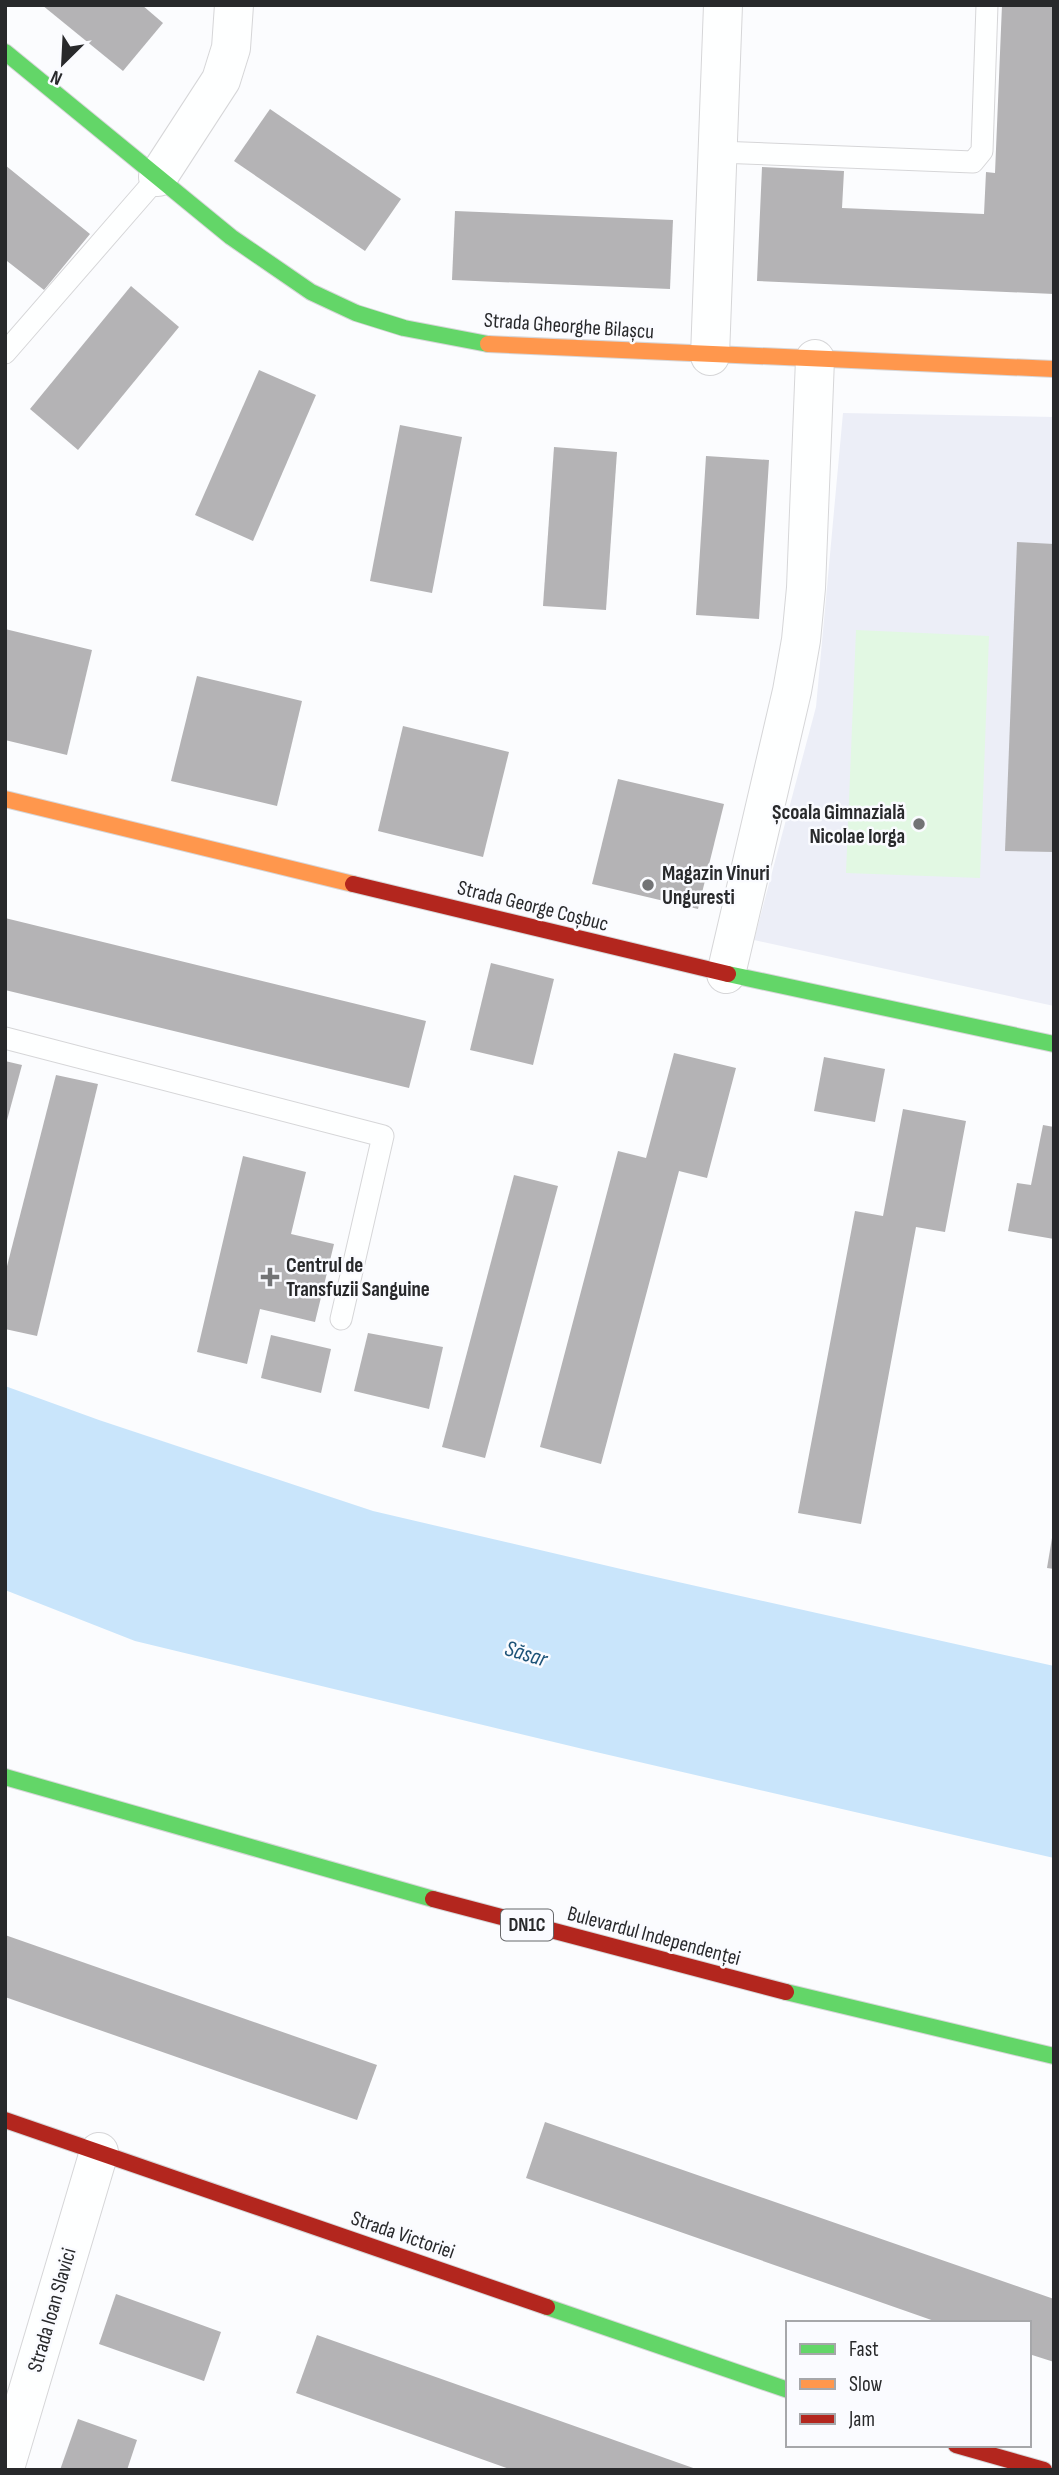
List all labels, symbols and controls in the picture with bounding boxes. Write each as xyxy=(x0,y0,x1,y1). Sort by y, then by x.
north arrow xyxy=(28,28,98,98)
text: N xyxy=(47,65,66,90)
street label: Strada Gheorghe Bilașcu xyxy=(483,308,655,344)
place label: Școala Gimnazială Nicolae Iorga xyxy=(772,800,905,849)
marker: Școala Gimnazială Nicolae Iorga xyxy=(911,816,927,832)
place label: Magazin Vinuri Unguresti xyxy=(662,861,770,910)
street label: Strada George Coșbuc xyxy=(455,875,611,937)
marker: Magazin Vinuri Unguresti xyxy=(640,877,656,893)
place label: Centrul de Transfuzii Sanguine xyxy=(286,1253,430,1302)
marker: Centrul de Transfuzii Sanguine xyxy=(260,1267,280,1287)
water label: Săsar xyxy=(501,1634,552,1674)
street label: Bulevardul Independenței xyxy=(565,1901,743,1971)
road number: DN1C xyxy=(501,1910,553,1940)
street label: Strada Victoriei xyxy=(348,2206,458,2264)
street label: Strada Ioan Slavici xyxy=(22,2245,82,2375)
legend xyxy=(786,2321,1031,2447)
text: Fast xyxy=(849,2337,879,2362)
text: Slow xyxy=(849,2372,883,2397)
text: Jam xyxy=(848,2407,875,2432)

